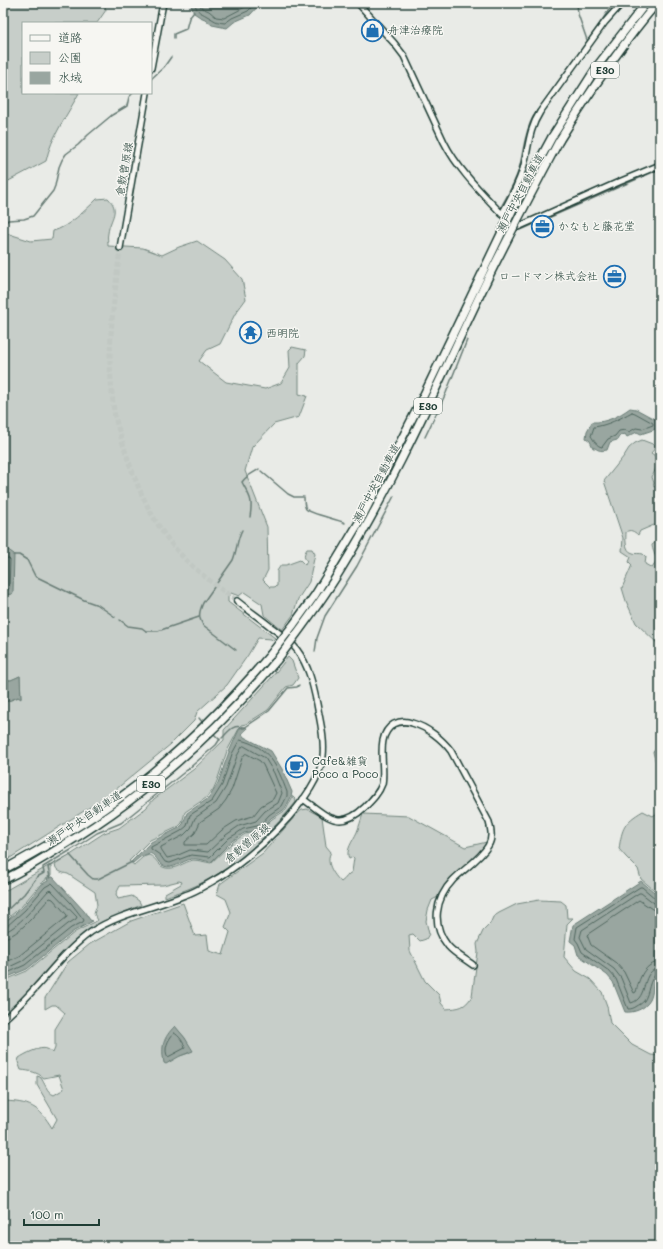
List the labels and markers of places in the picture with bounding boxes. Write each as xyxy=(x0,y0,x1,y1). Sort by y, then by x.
shop icon: 舟津治療院 xyxy=(360,17,386,43)
place label: 舟津治療院 xyxy=(388,22,443,37)
office icon: かなもと藤花堂 xyxy=(529,213,555,239)
place label: かなもと藤花堂 xyxy=(558,218,635,233)
office icon: ロードマン株式会社 xyxy=(601,263,627,289)
place label: ロードマン株式会社 xyxy=(499,268,598,283)
temple icon: 西明院 xyxy=(238,320,264,346)
place label: 西明院 xyxy=(266,325,299,340)
place label: Cafe&雑貨 Poco a Poco xyxy=(312,753,379,781)
cafe icon: Cafe&雑貨 Poco a Poco xyxy=(284,754,310,780)

